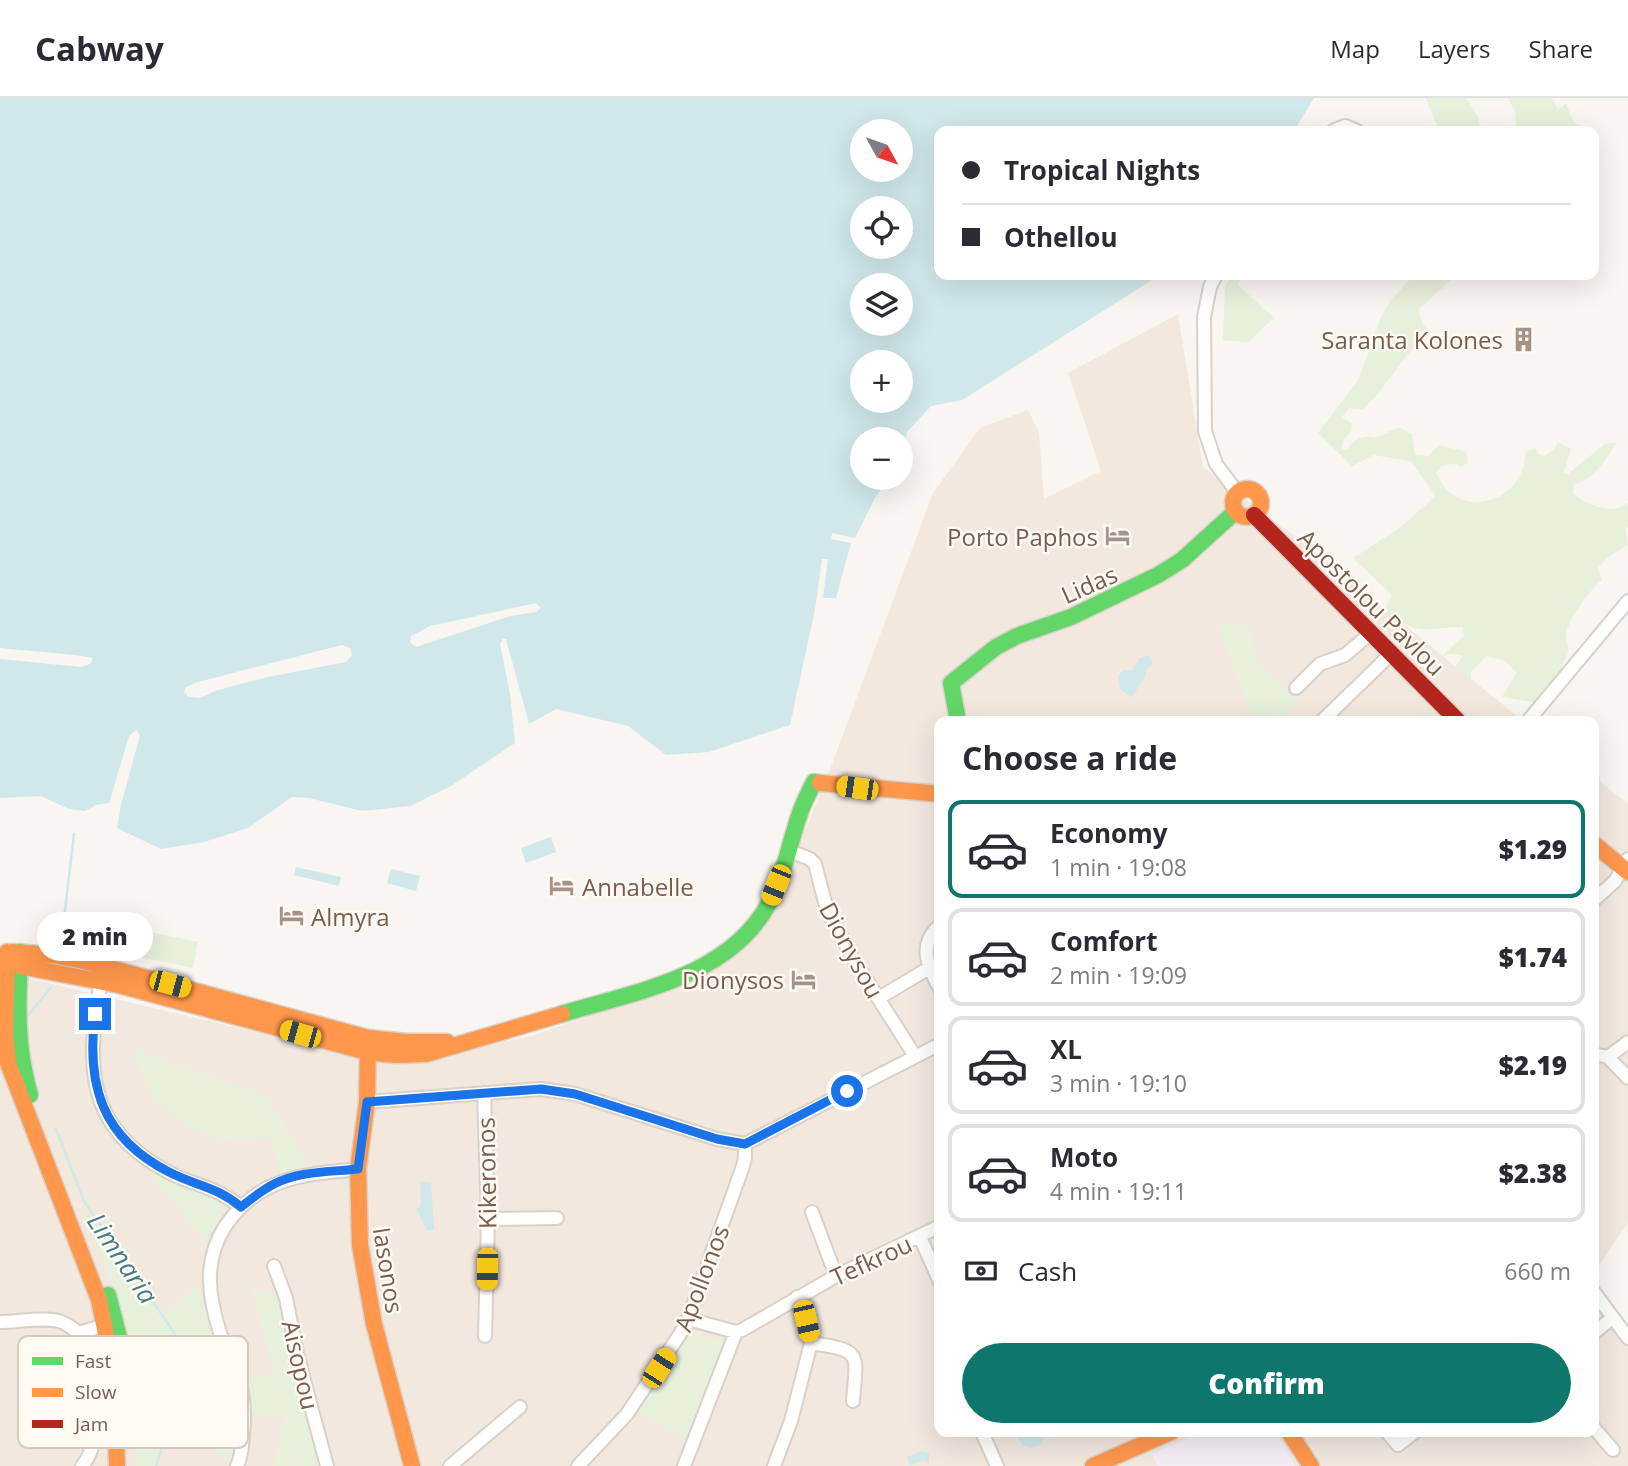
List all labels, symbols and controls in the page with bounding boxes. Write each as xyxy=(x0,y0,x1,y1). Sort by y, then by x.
text: Cabway xyxy=(35,26,164,71)
text: Map xyxy=(1330,32,1380,65)
text: Layers xyxy=(1418,32,1491,65)
text: Share xyxy=(1529,32,1593,65)
north arrow xyxy=(850,119,914,182)
map controls xyxy=(850,119,913,490)
text: Tropical Nights xyxy=(1004,152,1200,188)
button: locate xyxy=(850,196,913,259)
text: Othellou xyxy=(1004,219,1117,255)
button: layers xyxy=(850,273,913,336)
place label: Saranta Kolones xyxy=(1321,323,1503,356)
building icon: Saranta Kolones xyxy=(1509,325,1537,353)
button: + xyxy=(850,350,913,413)
button: − xyxy=(850,427,913,490)
place label: Porto Paphos xyxy=(947,520,1098,553)
street label: Apostolou Pavlou xyxy=(1291,521,1453,683)
hotel icon: Porto Paphos xyxy=(1104,522,1132,550)
street label: Lidas xyxy=(1056,557,1122,611)
text: Choose a ride xyxy=(962,736,1177,779)
car xyxy=(835,775,880,801)
text: Economy xyxy=(1050,815,1168,851)
icon: car xyxy=(966,818,1029,881)
text: $1.29 xyxy=(1499,831,1567,867)
text: 1 min · 19:08 xyxy=(1050,851,1187,883)
car xyxy=(759,862,794,908)
place label: Annabelle xyxy=(582,870,694,903)
hotel icon: Annabelle xyxy=(548,872,576,900)
street label: Dionysou xyxy=(812,896,892,1004)
place label: Almyra xyxy=(311,900,390,933)
hotel icon: Almyra xyxy=(277,902,305,930)
callout: 2 min xyxy=(37,912,153,962)
text: 2 min xyxy=(62,920,128,952)
text: Comfort xyxy=(1050,923,1157,959)
icon: car xyxy=(966,926,1029,989)
text: $1.74 xyxy=(1499,939,1567,975)
text: 2 min · 19:09 xyxy=(1050,959,1187,991)
place label: Dionysos xyxy=(682,963,784,996)
hotel icon: Dionysos xyxy=(790,965,818,993)
car xyxy=(147,968,194,1000)
route end xyxy=(79,998,111,1030)
car xyxy=(277,1018,324,1050)
text: XL xyxy=(1050,1031,1082,1067)
icon: car xyxy=(966,1034,1029,1097)
text: $2.19 xyxy=(1499,1047,1567,1083)
text: 3 min · 19:10 xyxy=(1050,1067,1187,1099)
route start xyxy=(831,1075,863,1107)
street label: Kikeronos xyxy=(469,1117,503,1229)
text: Moto xyxy=(1050,1139,1118,1175)
icon: car xyxy=(966,1142,1029,1205)
text: $2.38 xyxy=(1499,1155,1567,1191)
text: 4 min · 19:11 xyxy=(1050,1175,1187,1207)
water label: Limnaria xyxy=(79,1205,167,1311)
street label: Apollonos xyxy=(666,1220,736,1336)
street label: Iasonos xyxy=(366,1225,412,1315)
street label: Tefkrou xyxy=(825,1227,917,1293)
car xyxy=(477,1248,498,1290)
icon: cash xyxy=(962,1252,1000,1290)
text: Cash xyxy=(1018,1253,1077,1289)
text: 660 m xyxy=(1504,1255,1571,1287)
car xyxy=(792,1298,821,1344)
street label: Aisopou xyxy=(275,1317,327,1413)
legend xyxy=(18,1336,248,1448)
button: Confirm xyxy=(962,1343,1571,1423)
car xyxy=(639,1345,680,1391)
text: Fast xyxy=(75,1348,111,1374)
text: Slow xyxy=(75,1379,117,1405)
text: Jam xyxy=(73,1411,108,1437)

